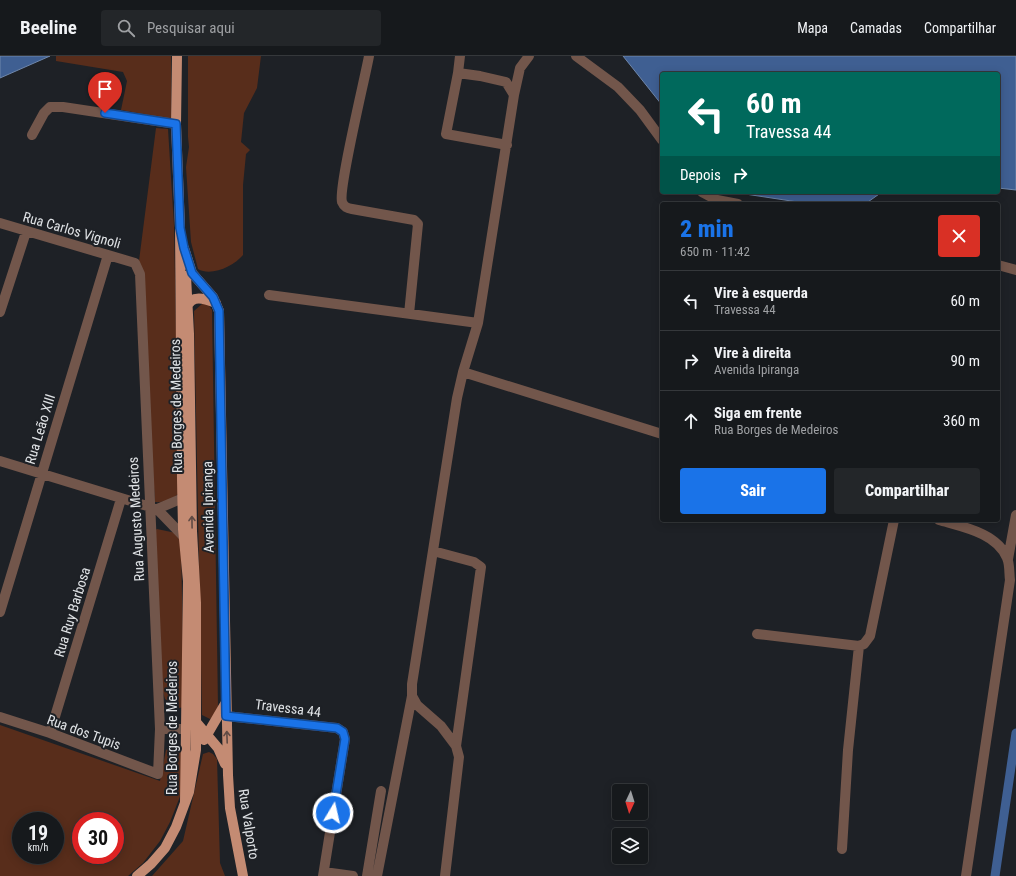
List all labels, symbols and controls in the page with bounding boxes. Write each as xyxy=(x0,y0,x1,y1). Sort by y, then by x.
search box xyxy=(101,10,381,46)
text: Beeline xyxy=(20,16,77,39)
icon: search xyxy=(115,17,137,39)
text: Pesquisar aqui xyxy=(147,19,235,37)
text: Mapa xyxy=(797,20,828,36)
text: Camadas xyxy=(850,20,902,36)
text: Compartilhar xyxy=(924,20,996,36)
pin xyxy=(88,72,122,113)
icon: arrive xyxy=(94,78,116,100)
text: 60 m xyxy=(746,87,802,120)
icon: left xyxy=(680,88,732,140)
text: Travessa 44 xyxy=(746,121,831,142)
icon: right xyxy=(729,164,751,186)
text: Depois xyxy=(680,166,721,184)
street label: Rua Carlos Vignoli xyxy=(21,208,123,252)
text: 2 min xyxy=(680,215,734,243)
button: close xyxy=(938,215,980,257)
text: 650 m · 11:42 xyxy=(680,244,750,259)
text: Vire à esquerda xyxy=(714,284,808,302)
icon: left xyxy=(680,290,702,312)
text: 60 m xyxy=(950,292,980,310)
text: Travessa 44 xyxy=(714,302,776,317)
street label: Rua Borges de Medeiros xyxy=(167,339,185,473)
text: Vire à direita xyxy=(714,344,791,362)
icon: right xyxy=(680,350,702,372)
text: 90 m xyxy=(950,352,980,370)
text: Avenida Ipiranga xyxy=(714,362,799,377)
street label: Rua Leão XIII xyxy=(22,392,58,466)
text: Siga em frente xyxy=(714,404,802,422)
icon: ahead xyxy=(680,410,702,432)
text: 360 m xyxy=(943,412,980,430)
text: Rua Borges de Medeiros xyxy=(714,422,839,437)
street label: Rua Augusto Medeiros xyxy=(125,456,147,582)
street label: Avenida Ipiranga xyxy=(199,461,217,553)
button: Sair xyxy=(680,468,826,514)
button: Compartilhar xyxy=(834,468,980,514)
one-way arrow xyxy=(188,516,195,529)
street label: Rua Ruy Barbosa xyxy=(51,565,93,659)
street label: Rua Borges de Medeiros xyxy=(164,661,180,795)
street label: Travessa 44 xyxy=(254,696,322,720)
street label: Rua dos Tupis xyxy=(45,711,123,753)
one-way arrow xyxy=(223,731,230,744)
north arrow xyxy=(612,784,648,820)
map controls xyxy=(612,784,648,864)
street label: Rua Valporto xyxy=(236,788,262,860)
position arrow xyxy=(312,792,354,834)
speed limit sign: 30 xyxy=(72,812,124,864)
text: 19 xyxy=(28,821,48,845)
button: layers xyxy=(612,828,648,864)
text: km/h xyxy=(28,842,48,853)

